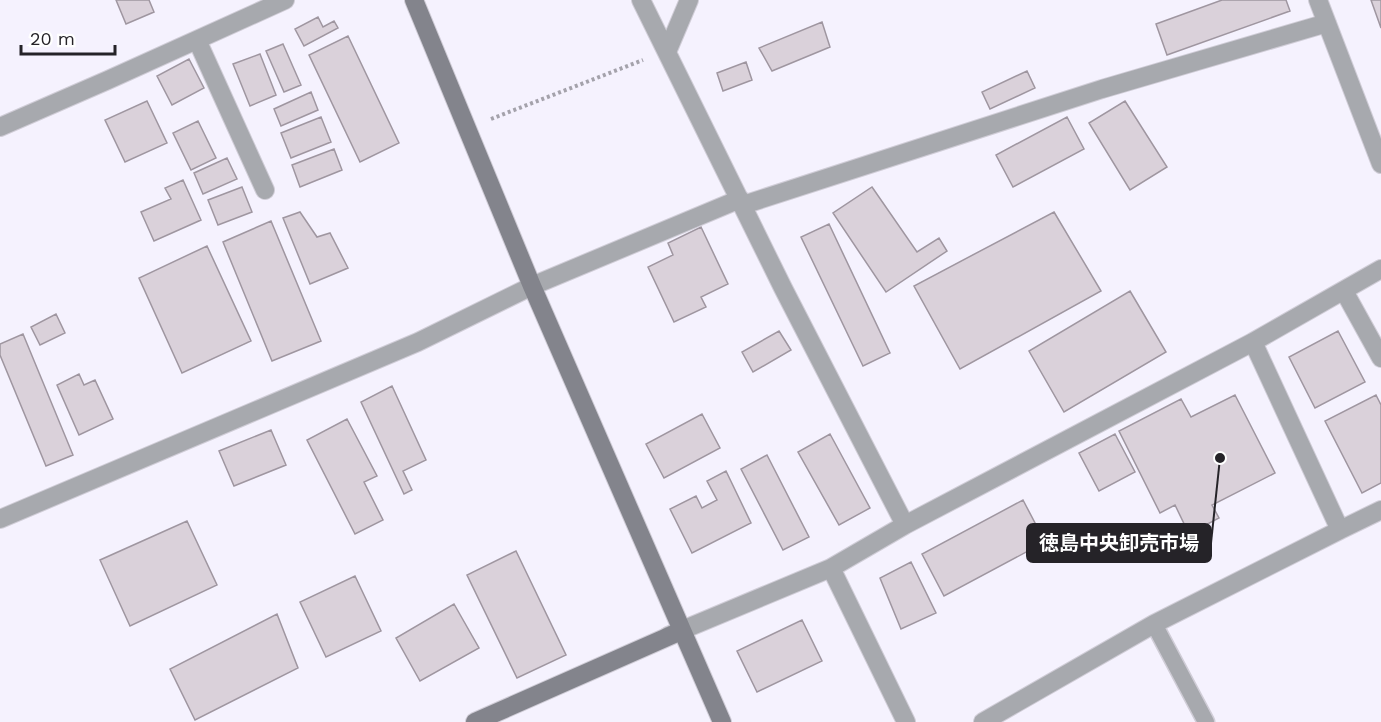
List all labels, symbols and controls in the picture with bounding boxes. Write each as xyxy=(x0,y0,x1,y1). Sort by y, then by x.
scale bar xyxy=(21,18,116,56)
text: 20 m xyxy=(30,28,75,49)
callout: 徳島中央卸売市場 xyxy=(1027,524,1211,562)
text: 徳島中央卸売市場 xyxy=(1039,531,1199,555)

